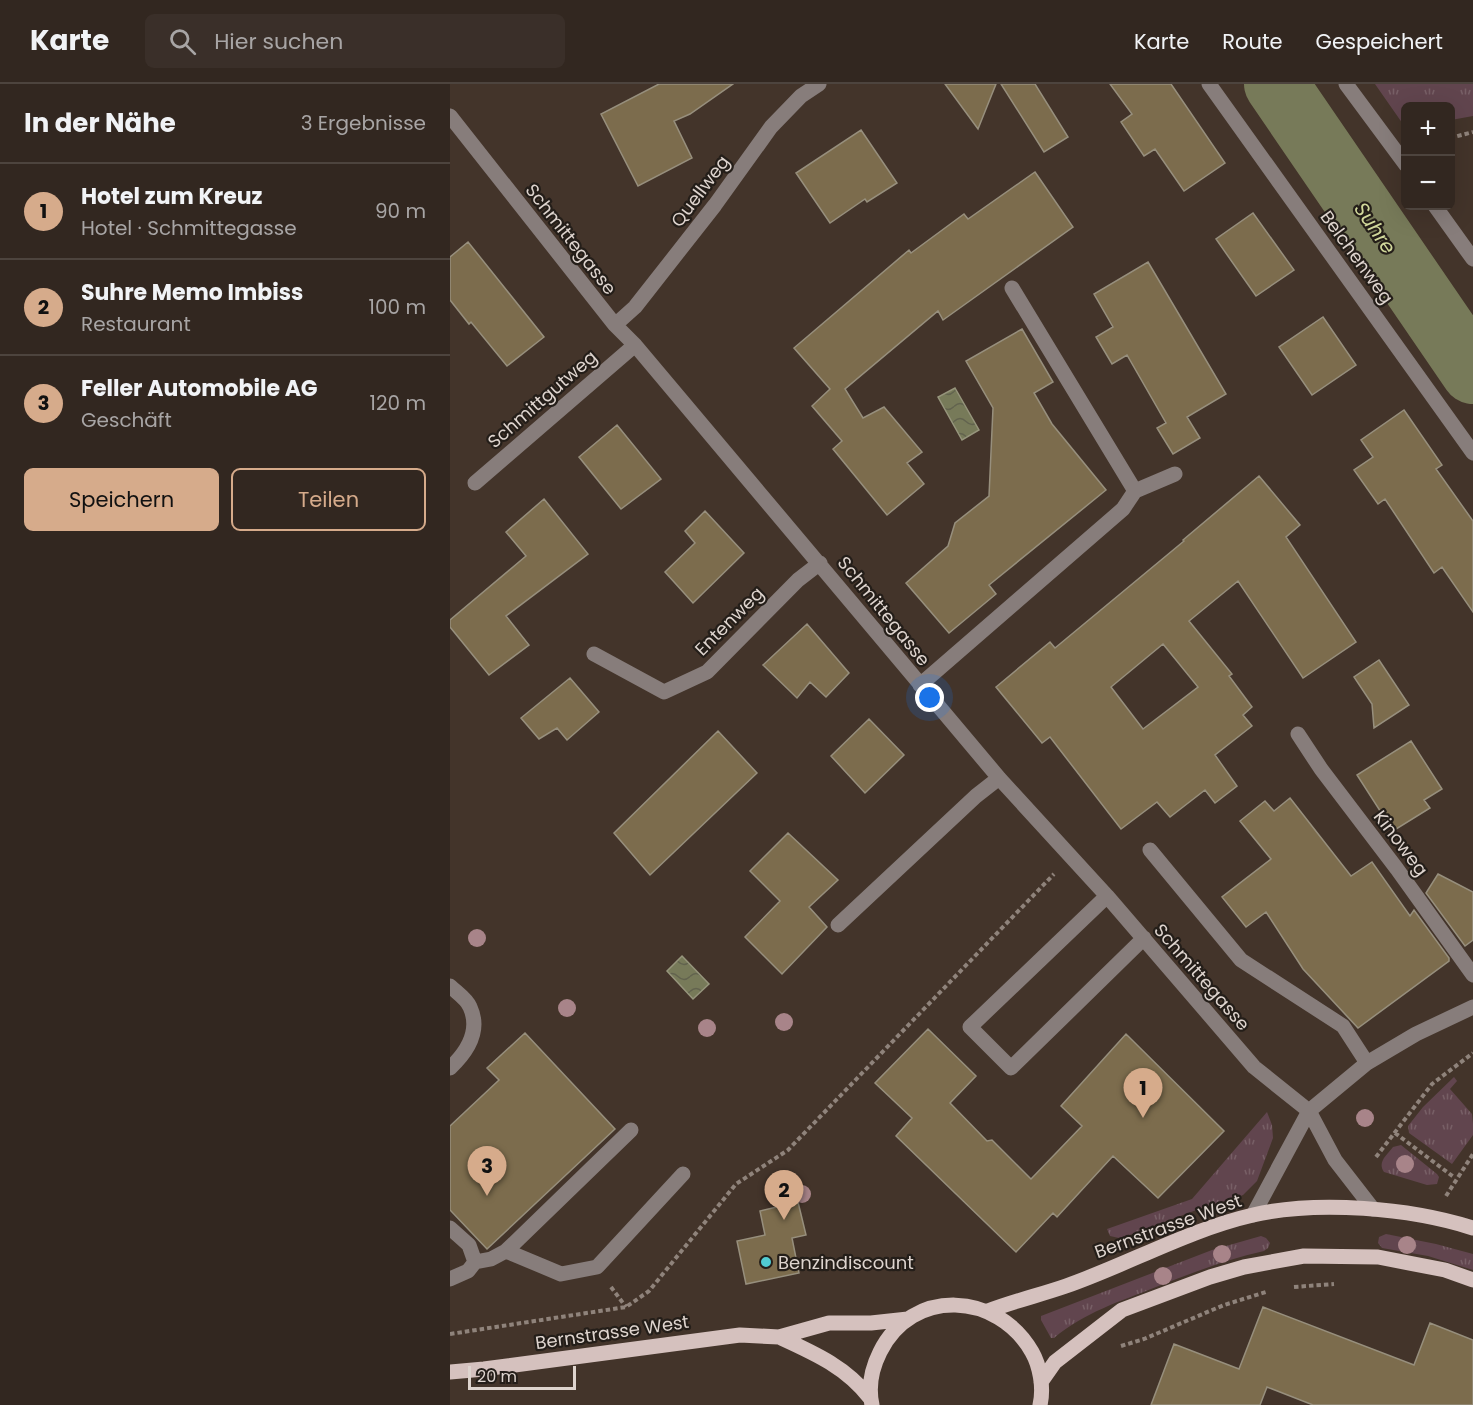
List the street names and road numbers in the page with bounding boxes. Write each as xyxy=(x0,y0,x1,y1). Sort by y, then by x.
street label: Quellweg xyxy=(665,150,735,232)
street label: Schmittegasse xyxy=(520,178,622,300)
street label: Belchenweg xyxy=(1315,205,1399,309)
street label: Schmittgutweg xyxy=(482,344,602,454)
street label: Schmittegasse xyxy=(832,551,936,671)
street label: Entenweg xyxy=(689,581,769,661)
street label: Kinoweg xyxy=(1368,805,1434,881)
street label: Schmittegasse xyxy=(1148,918,1256,1036)
street label: Bernstrasse West xyxy=(1091,1188,1245,1264)
street label: Bernstrasse West xyxy=(534,1309,690,1355)

